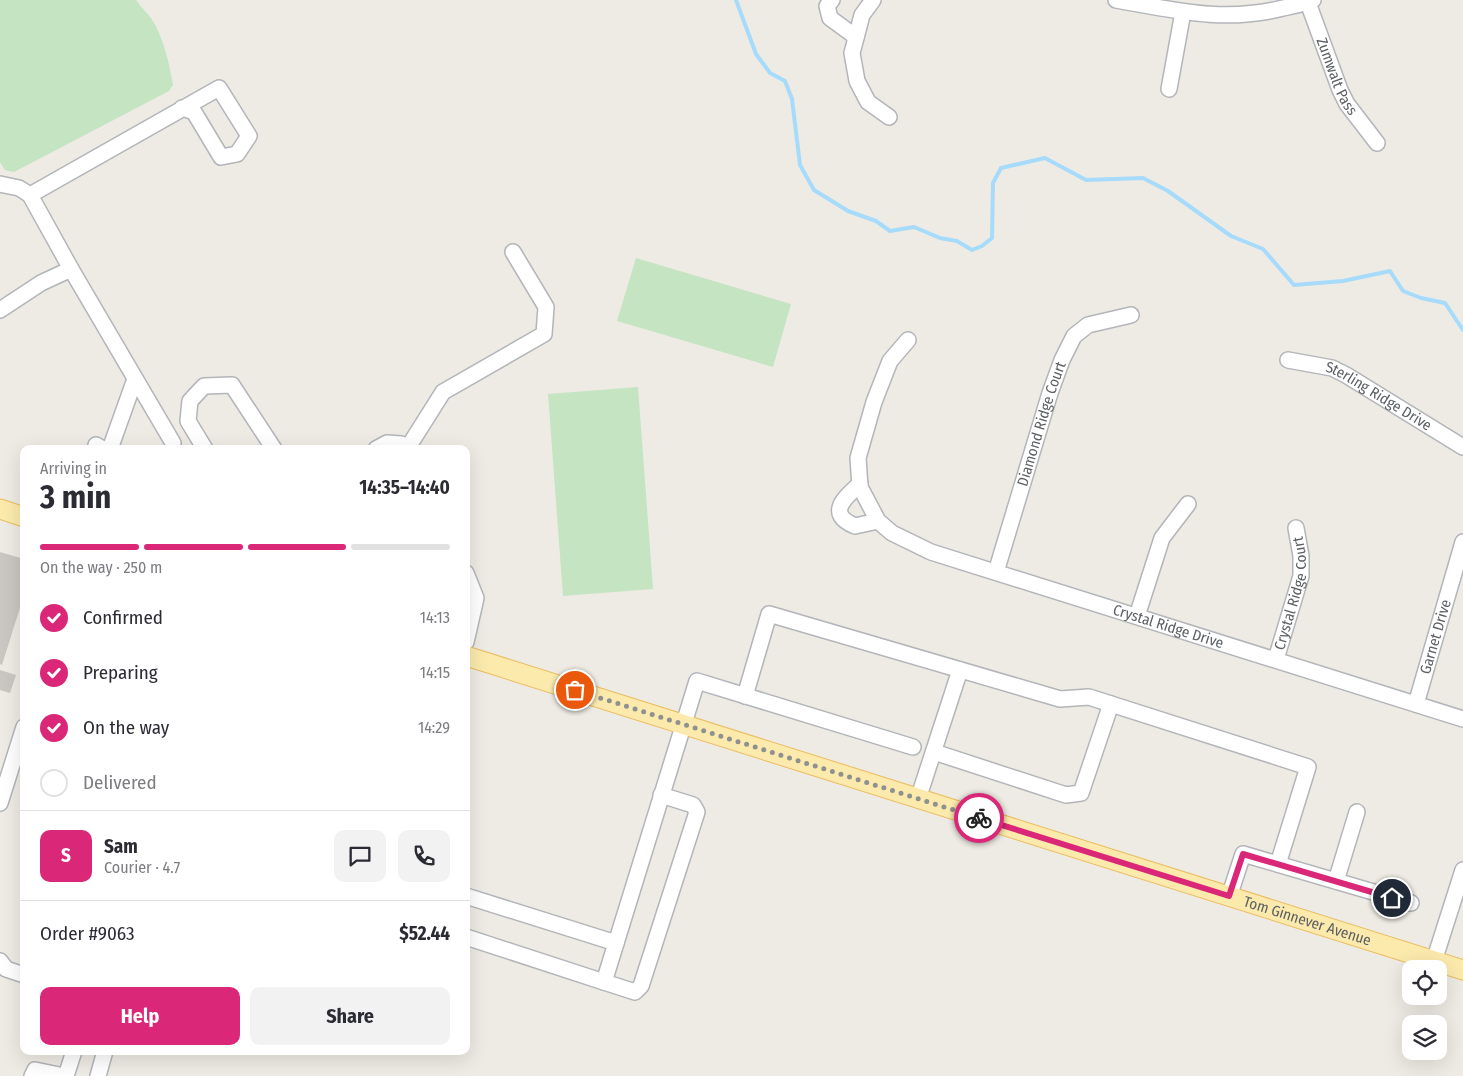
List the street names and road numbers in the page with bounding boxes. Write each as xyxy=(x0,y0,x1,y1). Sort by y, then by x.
street label: Zumwalt Pass xyxy=(1313,35,1361,119)
street label: Sterling Ridge Drive xyxy=(1324,358,1435,435)
street label: Diamond Ridge Court xyxy=(1013,359,1070,488)
street label: Crystal Ridge Court xyxy=(1270,535,1310,652)
street label: Garnet Drive xyxy=(1416,597,1455,676)
street label: Crystal Ridge Drive xyxy=(1111,601,1226,652)
street label: Tom Ginnever Avenue xyxy=(1241,892,1373,949)

